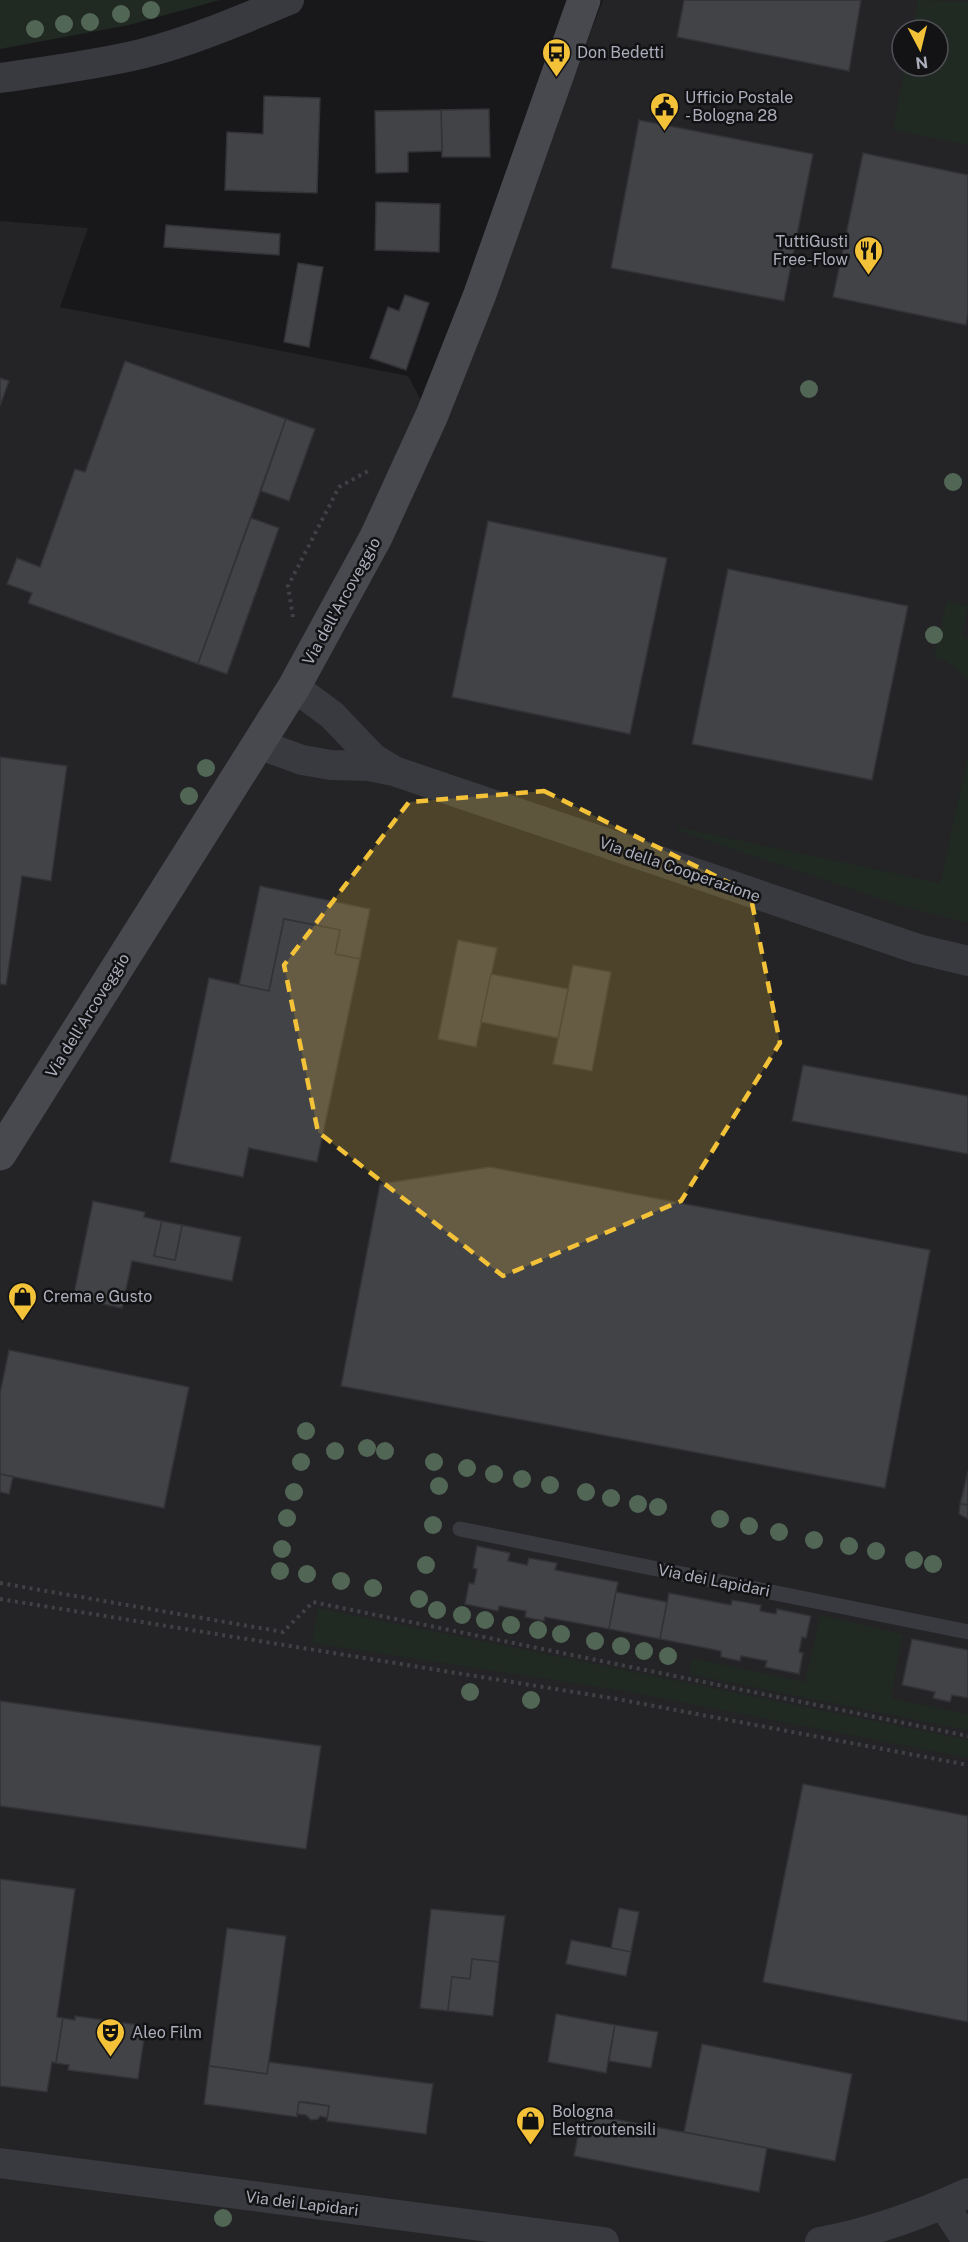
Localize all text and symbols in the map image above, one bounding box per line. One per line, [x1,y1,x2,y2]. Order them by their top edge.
north arrow [890,18,950,78]
bus stop icon: Don Bedetti [540,36,572,78]
place label: Don Bedetti [577,43,664,62]
text: N [914,52,929,73]
place label: Ufficio Postale - Bologna 28 [685,88,793,125]
public building icon: Ufficio Postale - Bologna 28 [648,90,680,132]
place label: TuttiGusti Free-Flow [773,232,849,269]
restaurant icon: TuttiGusti Free-Flow [853,234,885,276]
street label: Via dell'Arcoveggio [298,534,384,668]
street label: Via della Cooperazione [597,833,763,906]
street label: Via dell'Arcoveggio [41,950,133,1081]
shop icon: Crema e Gusto [6,1280,38,1322]
place label: Crema e Gusto [43,1287,152,1306]
street label: Via dei Lapidari [656,1560,771,1601]
theatre icon: Aleo Film [95,2016,127,2058]
place label: Aleo Film [132,2023,202,2042]
place label: Bologna Elettroutensili [552,2102,656,2139]
shop icon: Bologna Elettroutensili [515,2104,547,2146]
street label: Via dei Lapidari [244,2187,359,2220]

